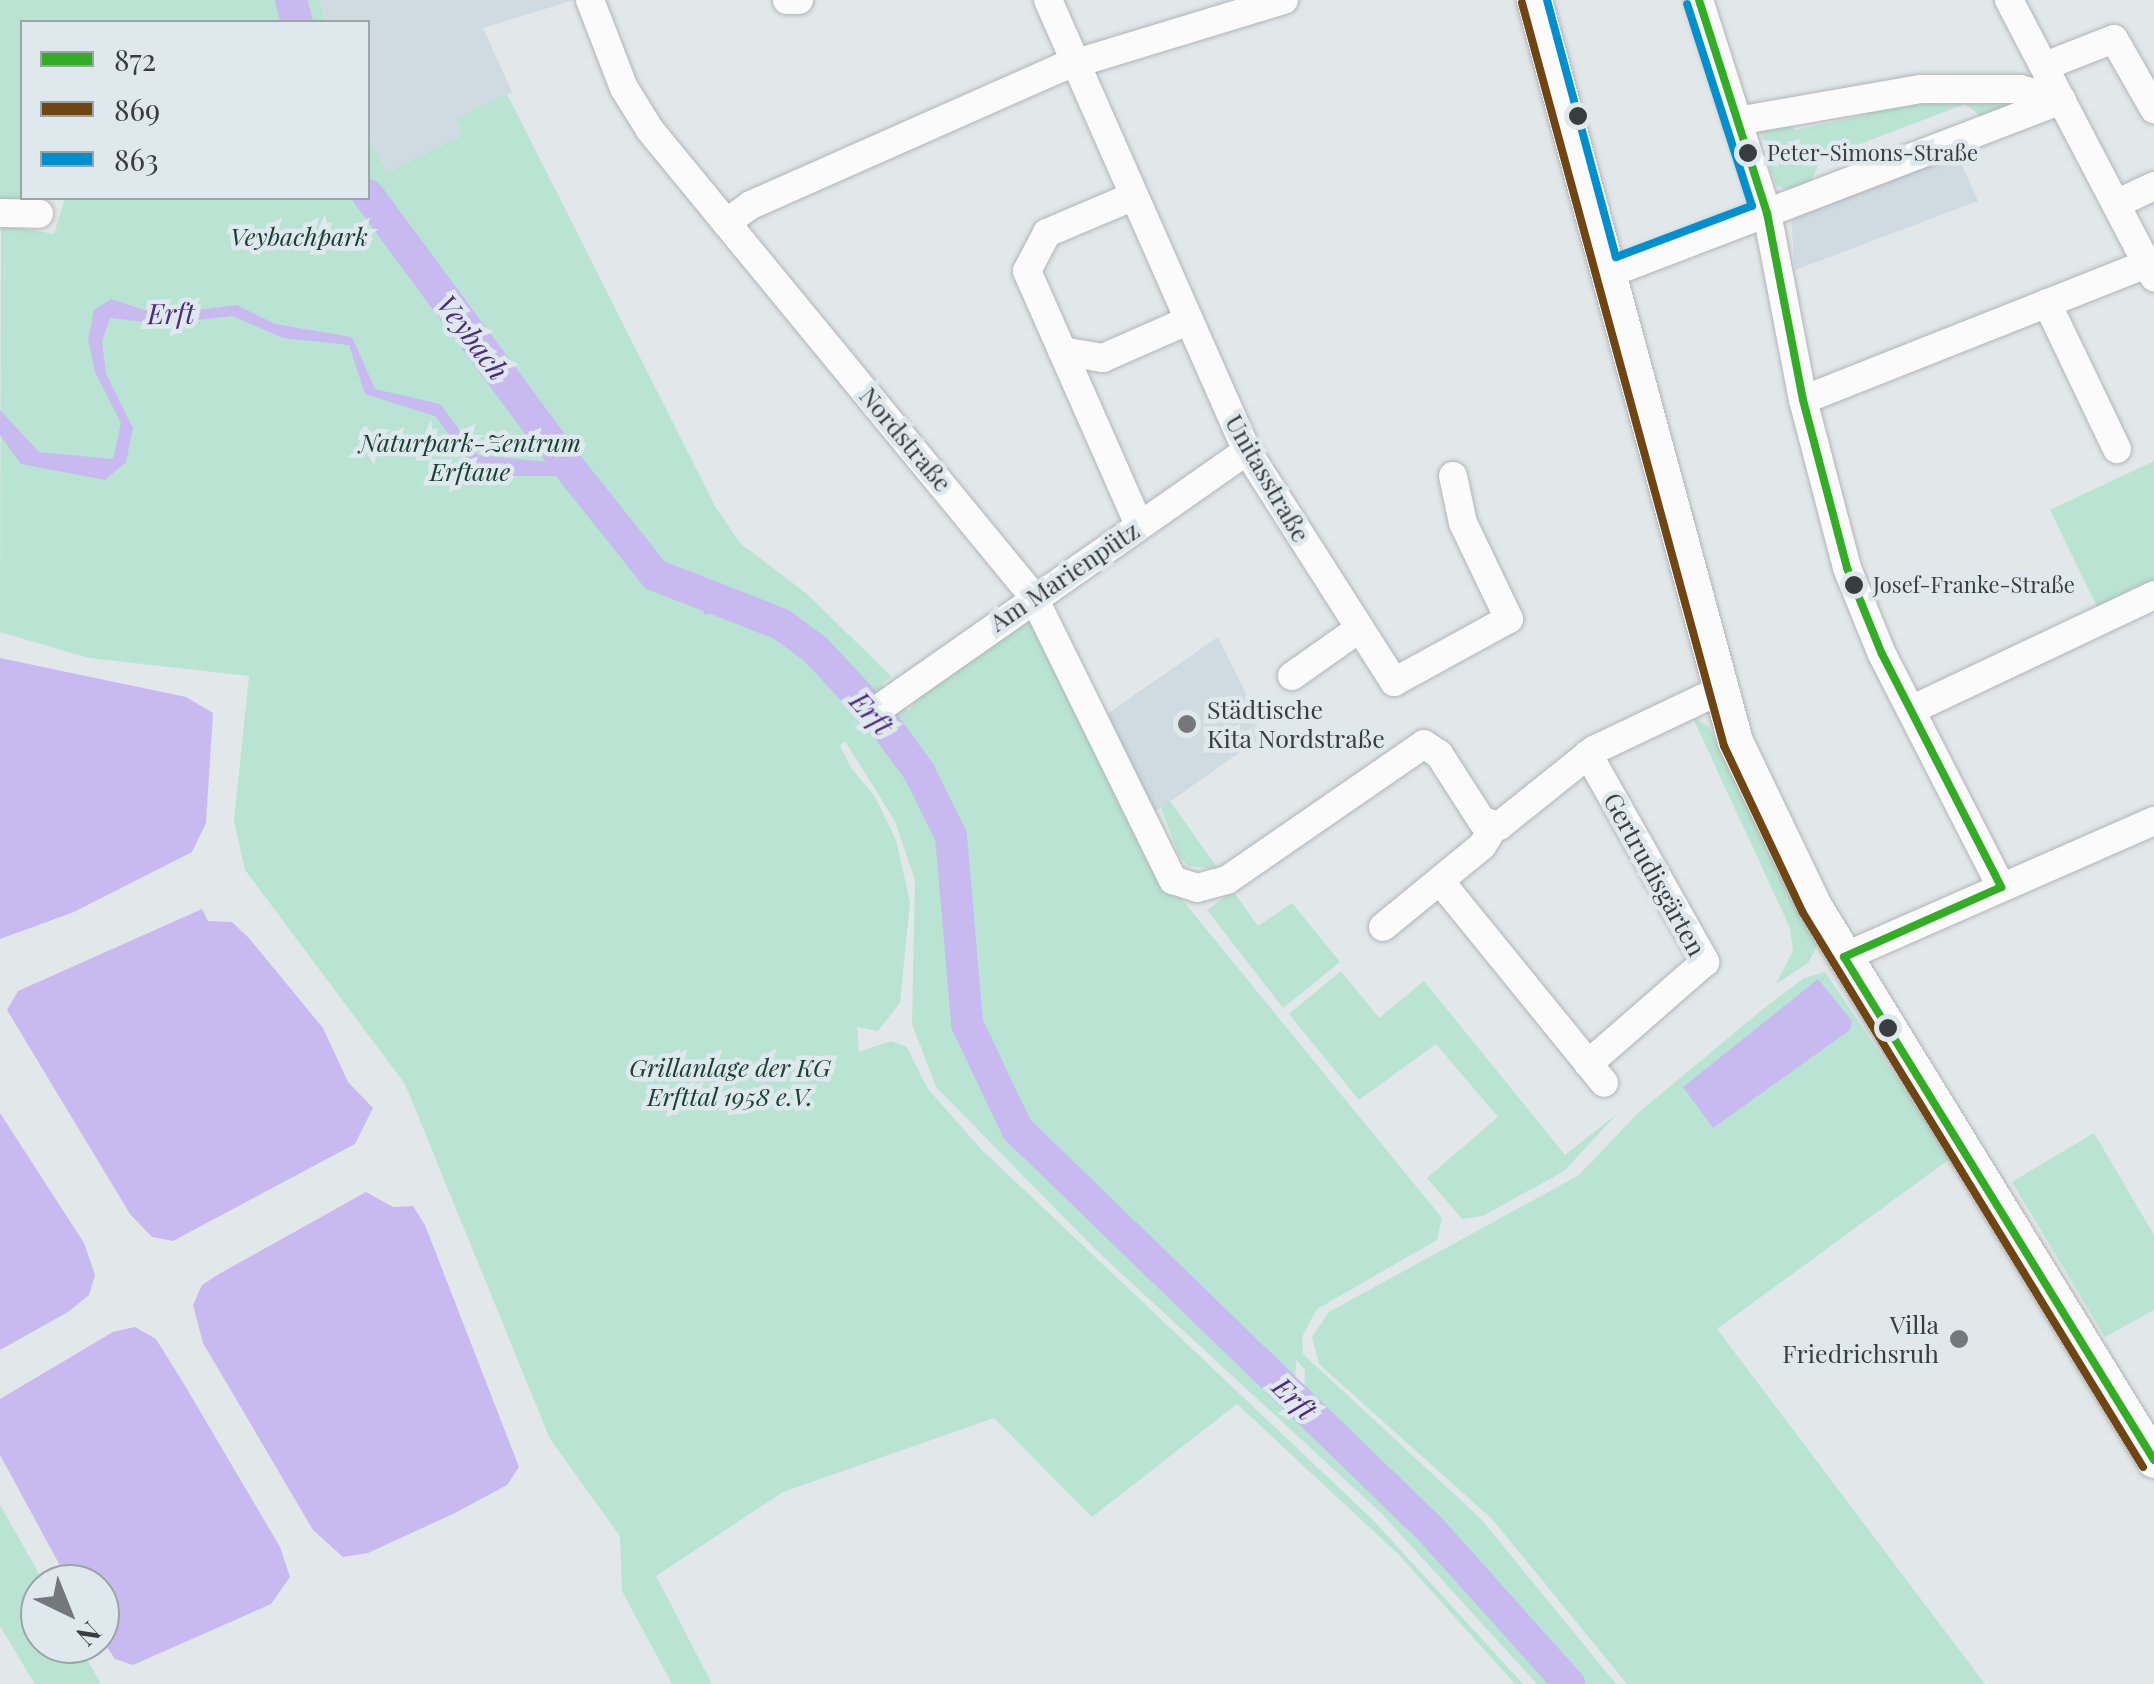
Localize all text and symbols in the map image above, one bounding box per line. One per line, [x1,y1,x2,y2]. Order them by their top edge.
legend [20,20,370,200]
text: 872 [114,39,156,79]
text: 869 [114,89,160,129]
unlabelled marker [1568,106,1588,126]
text: 863 [114,139,159,179]
place label: Peter-Simons-Straße [1767,140,1978,166]
marker: Peter-Simons-Straße [1738,143,1758,163]
park label: Veybachpark [230,221,368,251]
water label: Veybach [430,288,516,386]
water label: Erft [147,296,195,330]
street label: Nordstraße [854,381,958,497]
street label: Unitasstraße [1219,409,1317,547]
park label: Naturpark-Zentrum Erftaue [359,428,581,487]
street label: Am Marienpütz [983,515,1145,637]
place label: Josef-Franke-Straße [1873,572,2075,598]
marker: Josef-Franke-Straße [1844,575,1864,595]
water label: Erft [844,684,900,742]
place label: Städtische Kita Nordstraße [1207,695,1385,754]
marker: Städtische Kita Nordstraße [1176,713,1198,735]
street label: Gertrudisgärten [1598,787,1712,961]
unlabelled marker [1878,1018,1898,1038]
park label: Grillanlage der KG Erfttal 1958 e.V. [629,1053,831,1112]
place label: Villa Friedrichsruh [1782,1310,1939,1369]
marker: Villa Friedrichsruh [1948,1328,1970,1350]
water label: Erft [1266,1369,1324,1427]
north arrow [20,1564,120,1664]
text: N [69,1614,109,1655]

